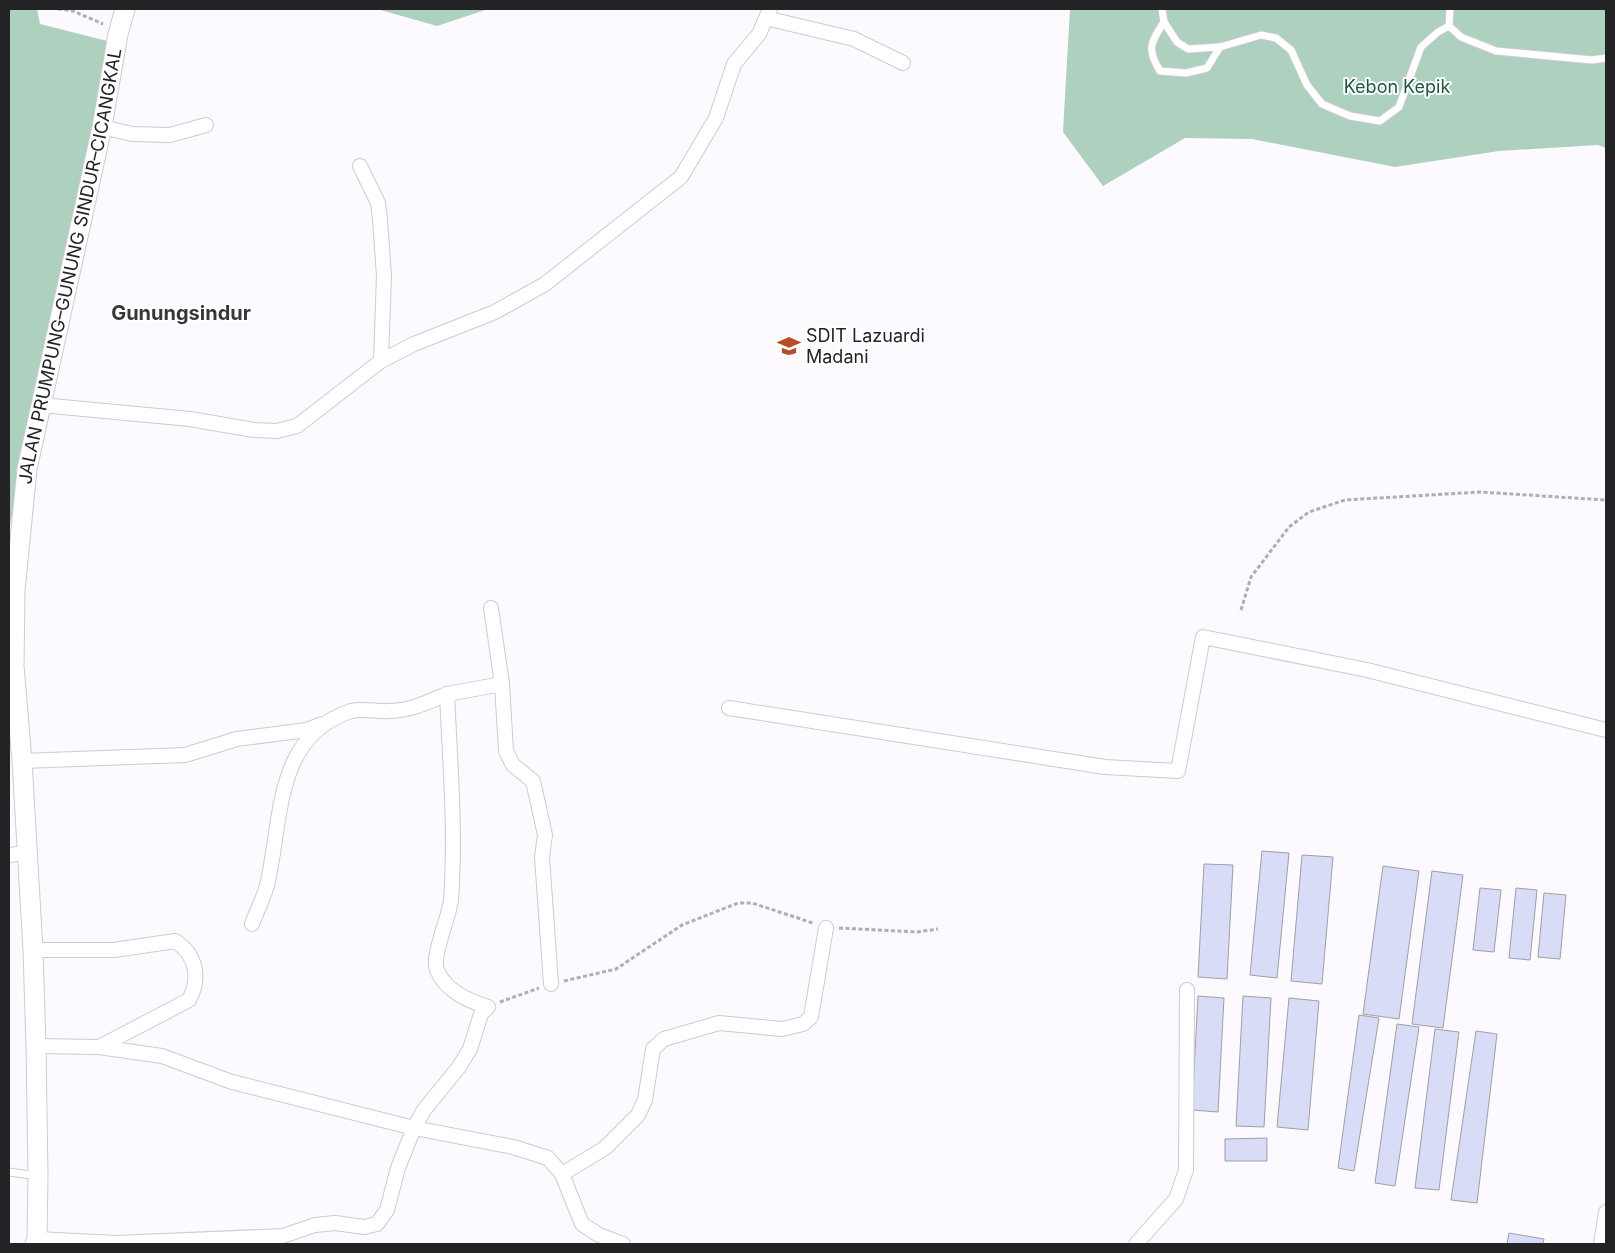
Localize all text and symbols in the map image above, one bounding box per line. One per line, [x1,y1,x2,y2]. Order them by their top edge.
street label: JALAN PRUMPUNG–GUNUNG SINDUR–CICANGKAL [15,47,125,485]
park label: Kebon Kepik [1344,76,1450,97]
district label: Gunungsindur [111,301,251,325]
place label: SDIT Lazuardi Madani [806,325,925,367]
school or university icon: SDIT Lazuardi Madani [776,333,802,359]

